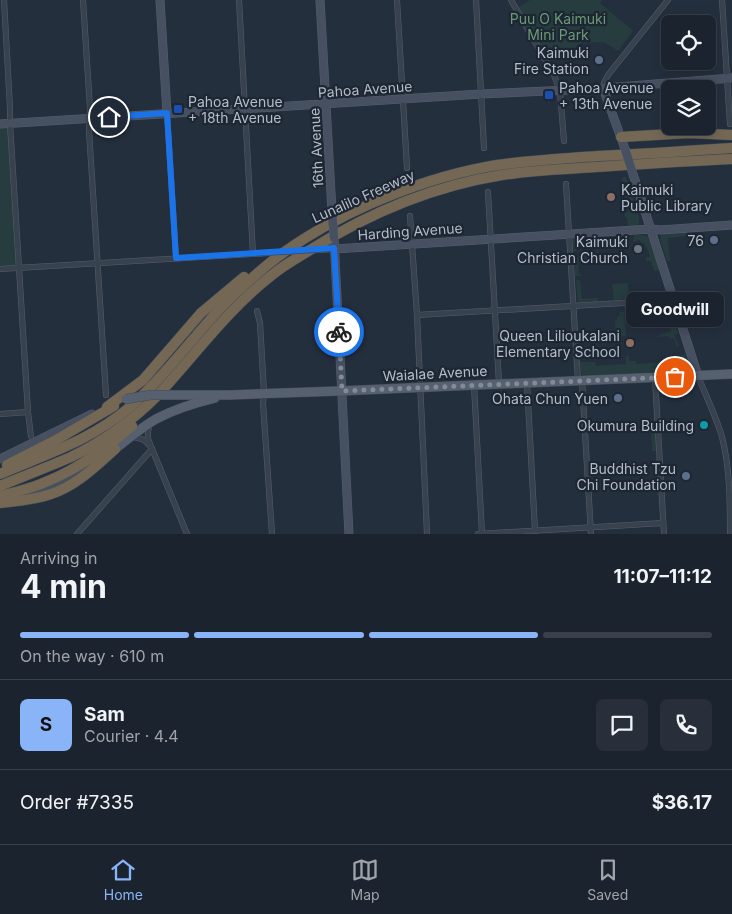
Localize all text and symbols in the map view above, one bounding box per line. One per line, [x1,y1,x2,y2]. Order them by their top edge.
park label: Puu O Kaimuki Mini Park [510,10,606,43]
map controls [661,15,716,135]
button: locate [661,15,716,70]
place label: Kaimuki Fire Station [514,44,589,77]
marker: Kaimuki Fire Station [593,54,605,66]
street label: Pahoa Avenue [317,77,413,101]
place label: Pahoa Avenue + 13th Avenue [559,79,654,112]
button: layers [661,80,716,135]
marker: Pahoa Avenue + 13th Avenue [543,89,555,101]
place label: Pahoa Avenue + 18th Avenue [188,93,283,126]
pin [88,96,130,138]
icon: home [95,103,123,131]
marker: Pahoa Avenue + 18th Avenue [172,103,184,115]
street label: 16th Avenue [305,107,327,189]
street label: Lunalilo Freeway [309,166,417,226]
place label: Kaimuki Public Library [621,181,712,214]
marker: Kaimuki Public Library [605,191,617,203]
street label: Harding Avenue [357,219,463,243]
place label: 76 [688,232,704,249]
place label: Kaimuki Christian Church [517,233,628,266]
marker: 76 [708,234,720,246]
marker: Kaimuki Christian Church [632,243,644,255]
callout: Goodwill [626,292,724,327]
text: Goodwill [641,299,709,319]
courier [314,307,364,357]
icon: bike [325,318,353,346]
place label: Queen Lilioukalani Elementary School [496,327,620,360]
marker: Queen Lilioukalani Elementary School [624,337,636,349]
pin [654,356,696,398]
street label: Waialae Avenue [382,362,488,384]
icon: bag [661,363,689,391]
place label: Ohata Chun Yuen [492,390,608,407]
marker: Ohata Chun Yuen [612,392,624,404]
place label: Okumura Building [577,417,694,434]
marker: Okumura Building [698,419,710,431]
place label: Buddhist Tzu Chi Foundation [576,460,676,493]
marker: Buddhist Tzu Chi Foundation [680,470,692,482]
text: Arriving in [20,548,97,568]
text: 11:07–11:12 [613,565,712,588]
text: 4 min [20,567,107,606]
text: On the way · 610 m [20,646,164,666]
button: chat [596,699,648,751]
button: phone [660,699,712,751]
text: Sam [84,703,125,726]
text: S [40,713,52,736]
text: Courier · 4.4 [84,726,179,746]
text: Order #7335 [20,791,134,814]
text: $36.17 [652,791,712,814]
tab: Home [104,856,143,903]
tab: Map [351,856,380,903]
tab: Saved [587,856,628,903]

